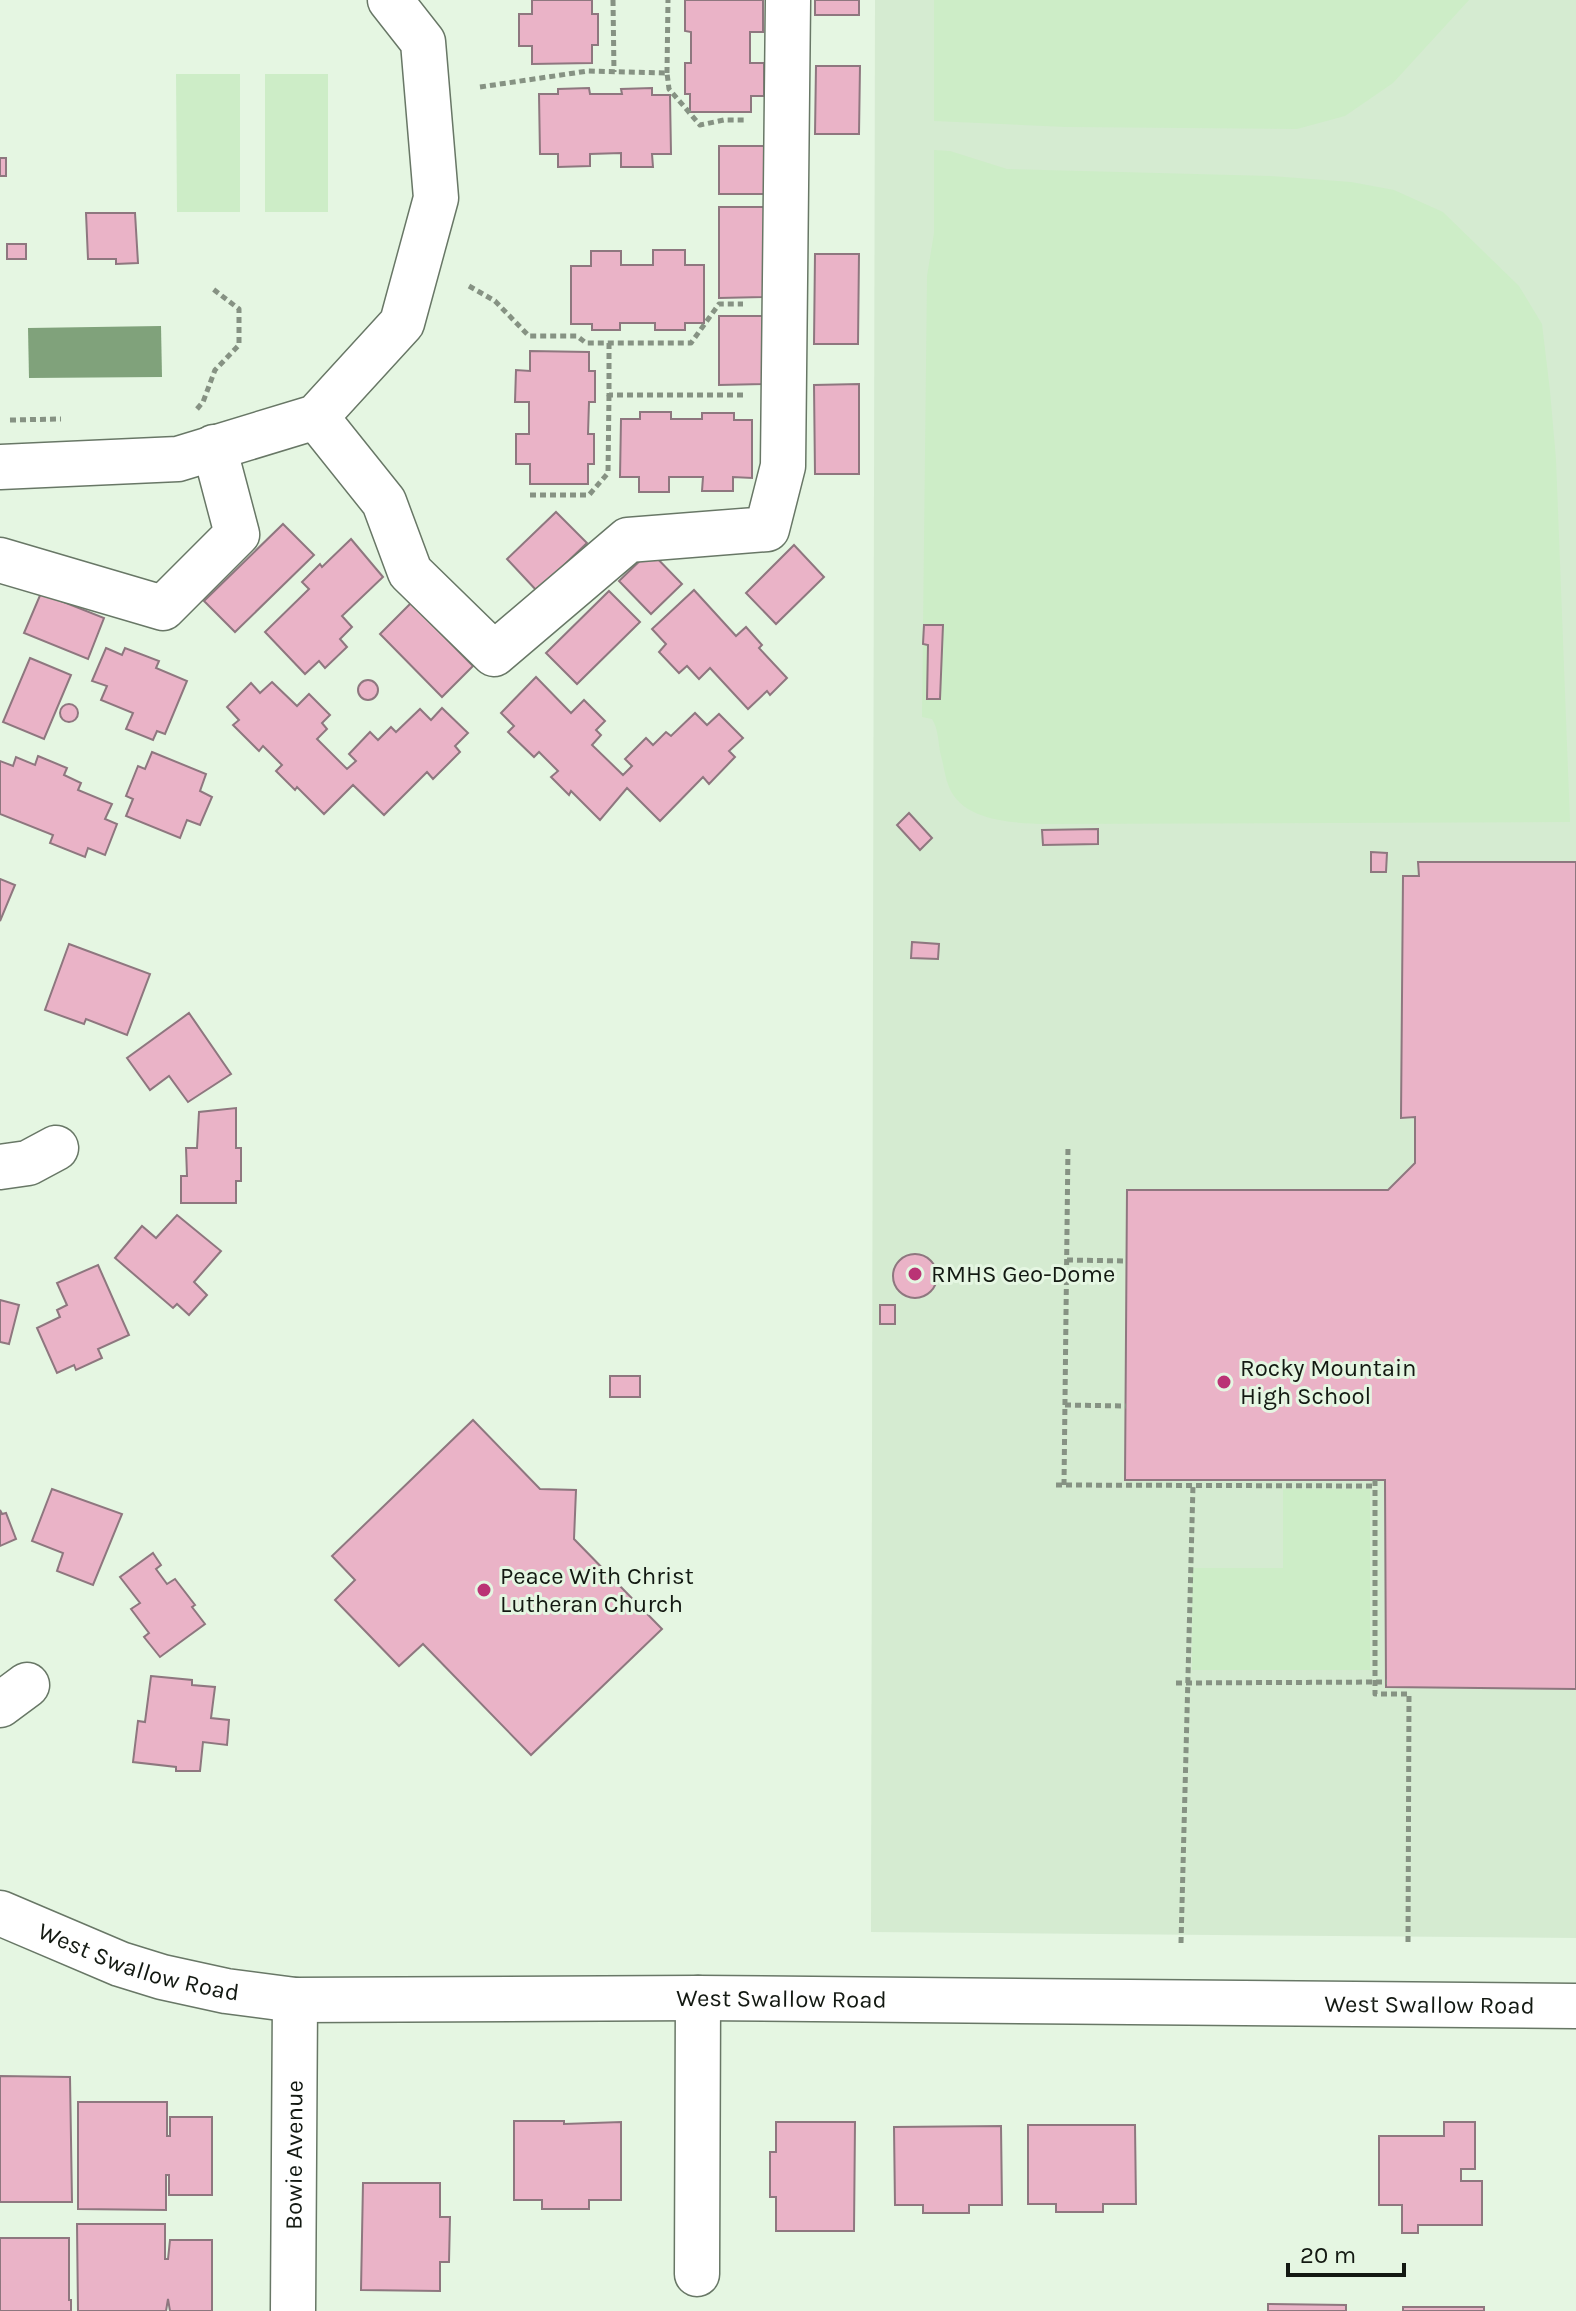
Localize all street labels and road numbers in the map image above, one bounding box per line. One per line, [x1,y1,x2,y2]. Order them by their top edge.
street label: West Swallow Road [34,1917,241,2007]
street label: West Swallow Road [676,1984,887,2014]
street label: West Swallow Road [1324,1990,1535,2020]
street label: Bowie Avenue [280,2080,308,2230]

